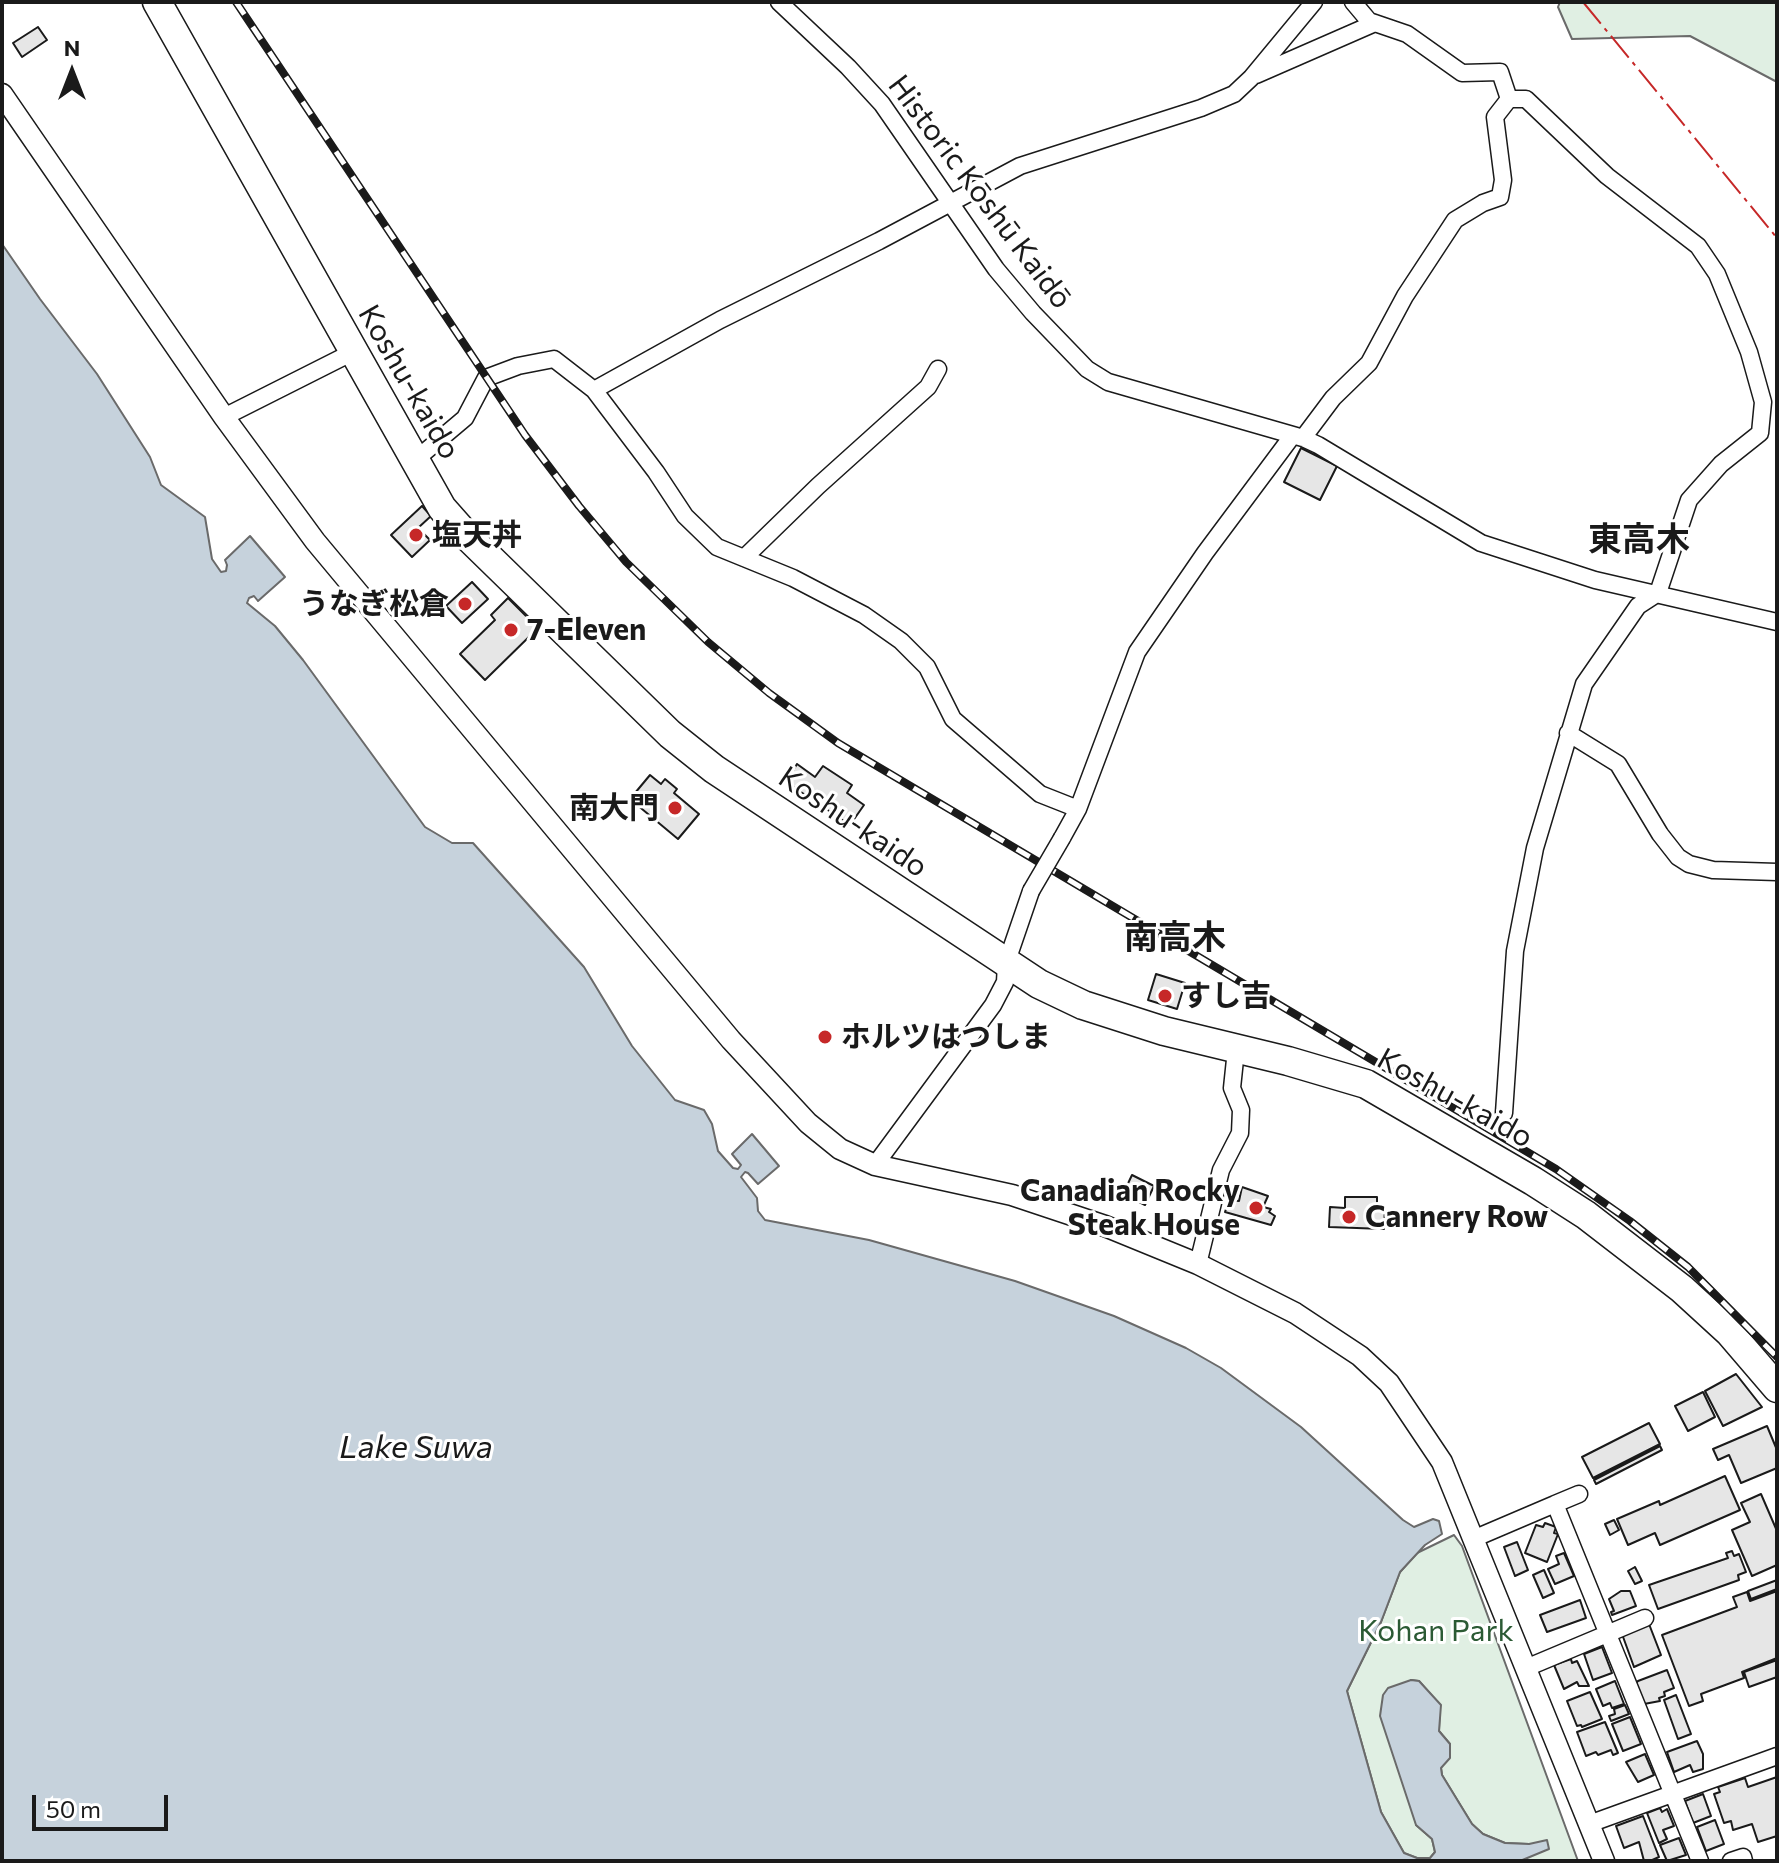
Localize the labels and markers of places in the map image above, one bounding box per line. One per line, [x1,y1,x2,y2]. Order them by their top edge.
place label: 塩天丼 [432,517,522,553]
marker: 塩天丼 [407,526,425,544]
place label: うなぎ松倉 [299,586,449,622]
marker: うなぎ松倉 [456,595,474,613]
place label: 7-Eleven [527,612,646,648]
marker: 7-Eleven [502,621,520,639]
place label: 南大門 [569,790,659,826]
marker: 南大門 [666,799,684,817]
place label: すし吉 [1181,978,1271,1014]
marker: すし吉 [1156,987,1174,1005]
place label: ホルツはつしま [841,1019,1051,1055]
marker: ホルツはつしま [816,1028,834,1046]
place label: Canadian Rocky Steak House [1020,1173,1240,1244]
marker: Canadian Rocky Steak House [1247,1199,1265,1217]
place label: Cannery Row [1365,1199,1548,1235]
marker: Cannery Row [1340,1208,1358,1226]

